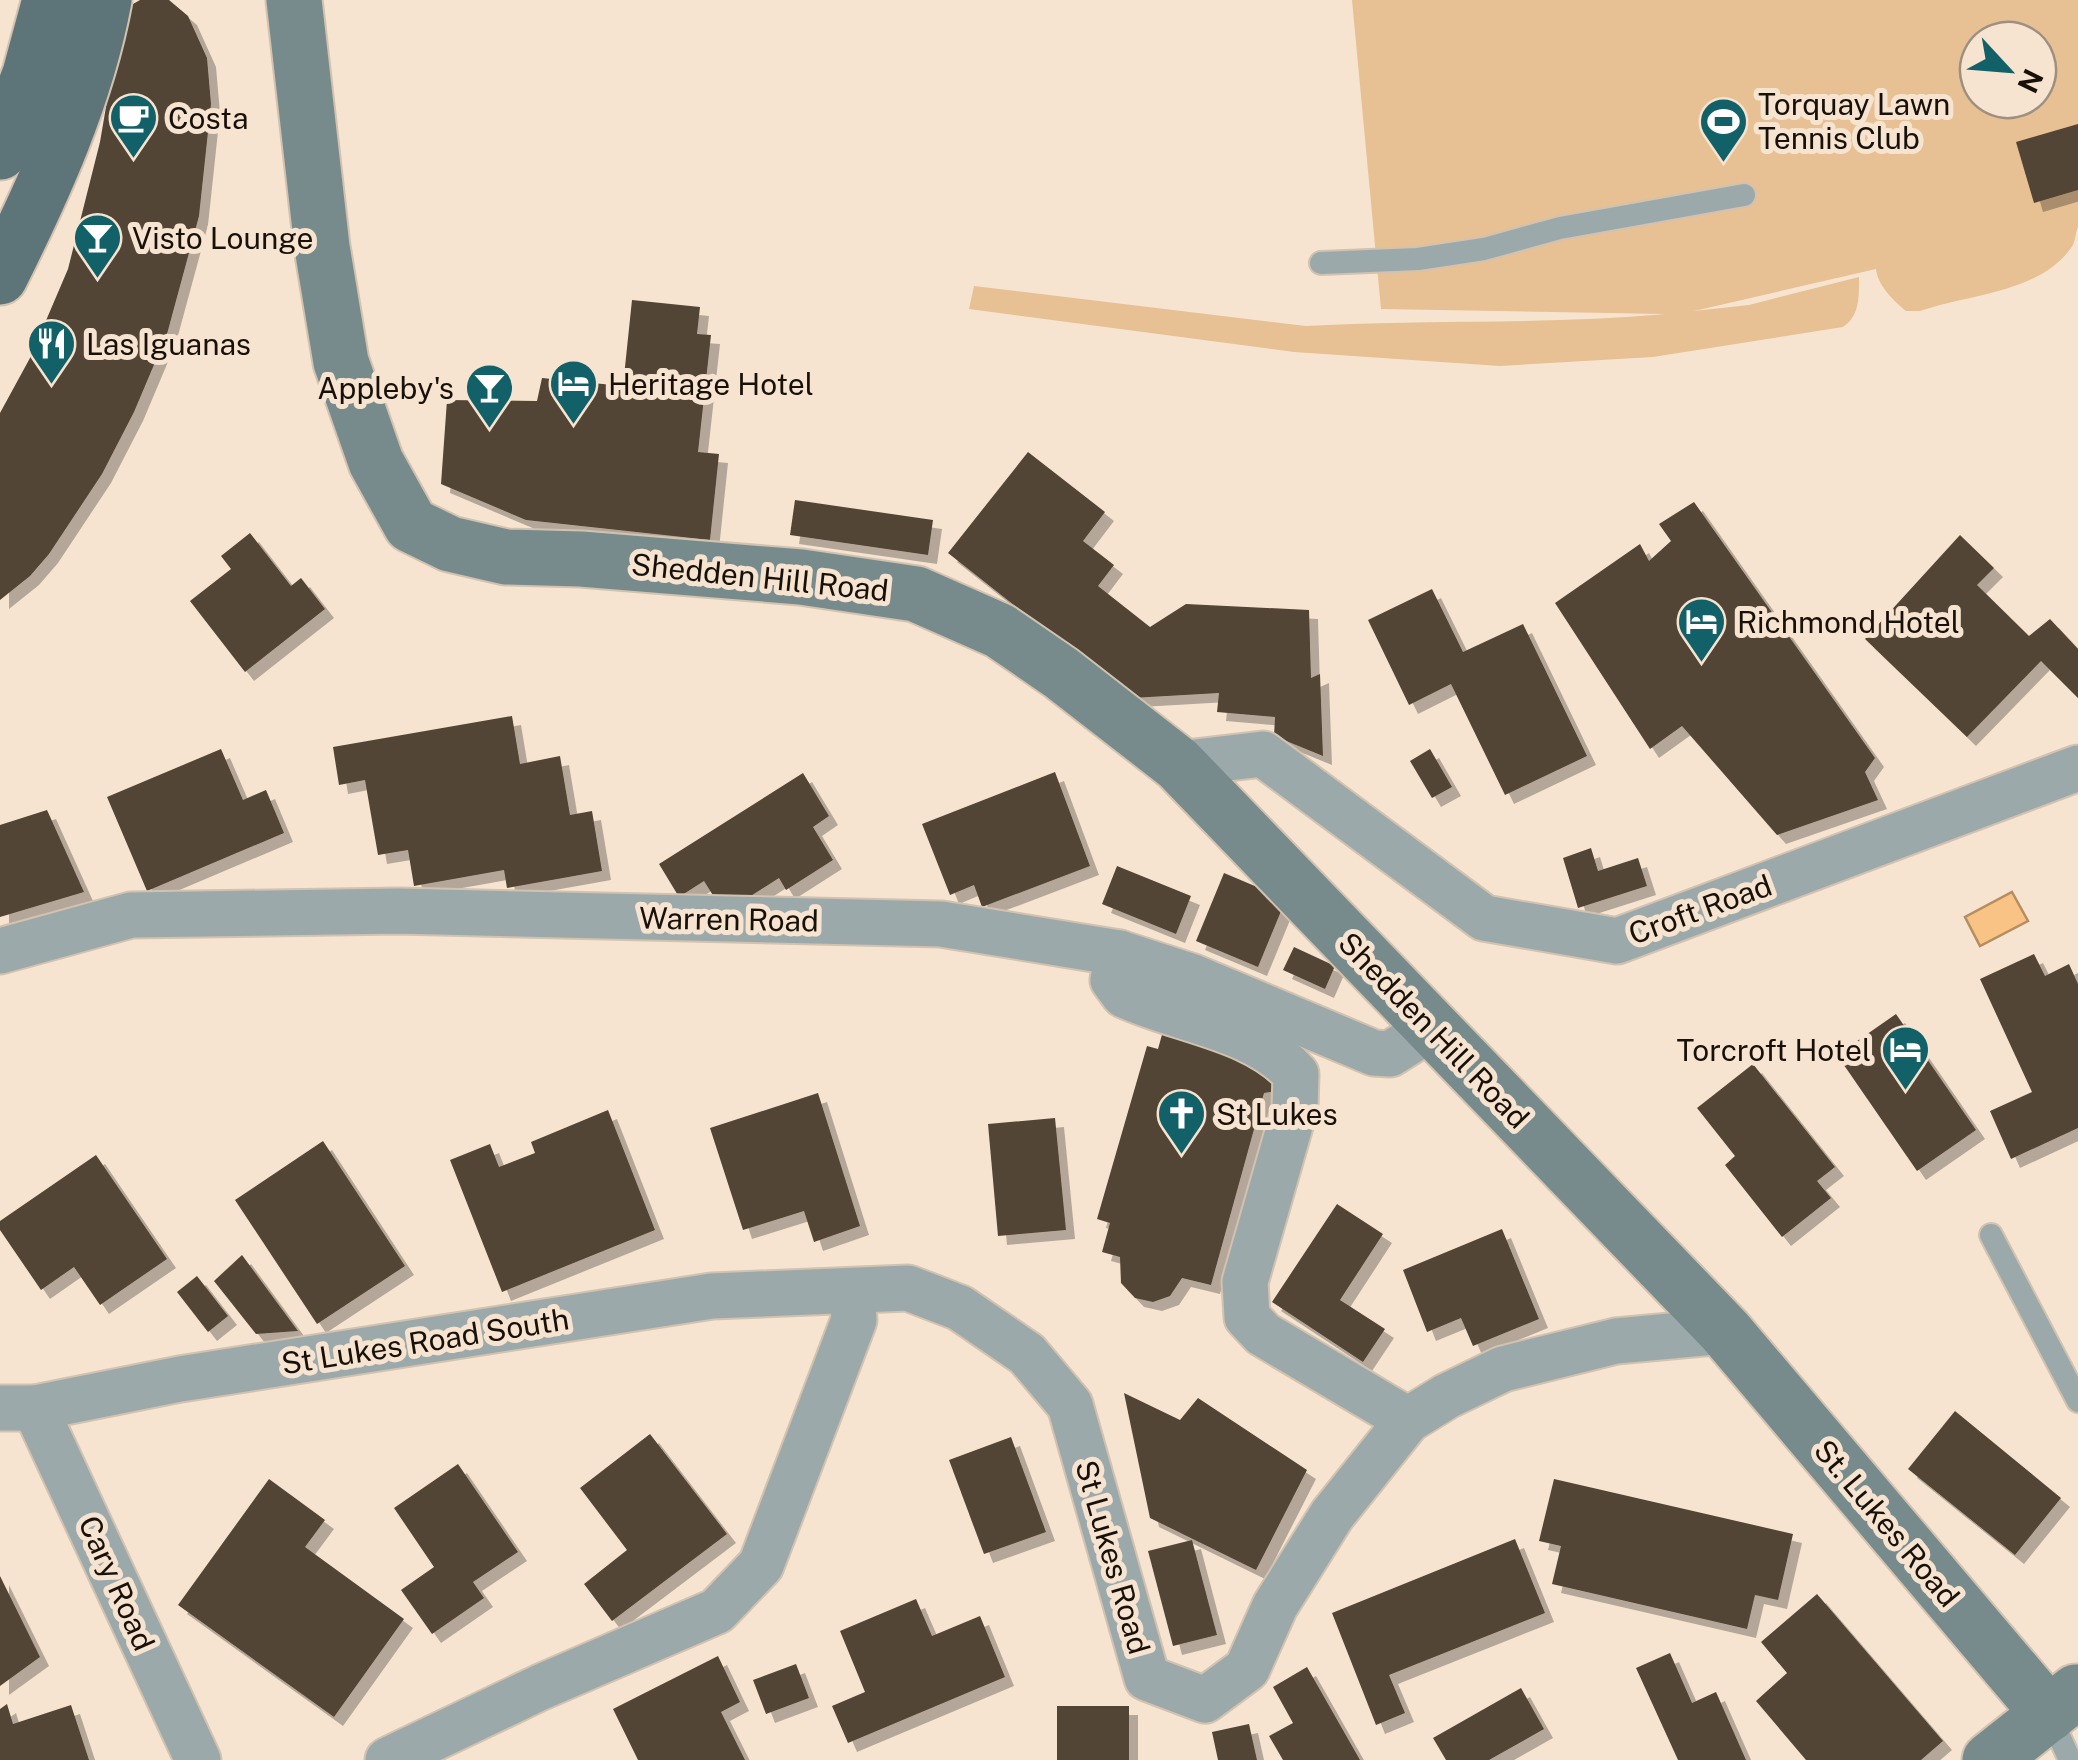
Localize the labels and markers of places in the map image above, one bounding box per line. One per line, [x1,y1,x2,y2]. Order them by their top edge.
place label: Torquay Lawn Tennis Club [1758,86,1950,156]
cafe icon: Costa [107,92,159,160]
sports icon: Torquay Lawn Tennis Club [1697,95,1749,163]
place label: Costa [168,100,248,136]
bar icon: Visto Lounge [71,212,123,280]
place label: Visto Lounge [132,220,314,256]
restaurant icon: Las Iguanas [25,318,77,386]
place label: Las Iguanas [86,326,251,362]
hotel icon: Heritage Hotel [547,358,599,426]
bar icon: Appleby's [463,362,515,430]
place label: Heritage Hotel [608,366,814,402]
place label: Appleby's [317,370,454,406]
hotel icon: Richmond Hotel [1676,596,1728,664]
place label: Richmond Hotel [1737,604,1960,640]
hotel icon: Torcroft Hotel [1880,1024,1932,1092]
place label: Torcroft Hotel [1677,1032,1871,1068]
church icon: St Lukes [1155,1088,1207,1156]
place label: St Lukes [1216,1096,1338,1132]

